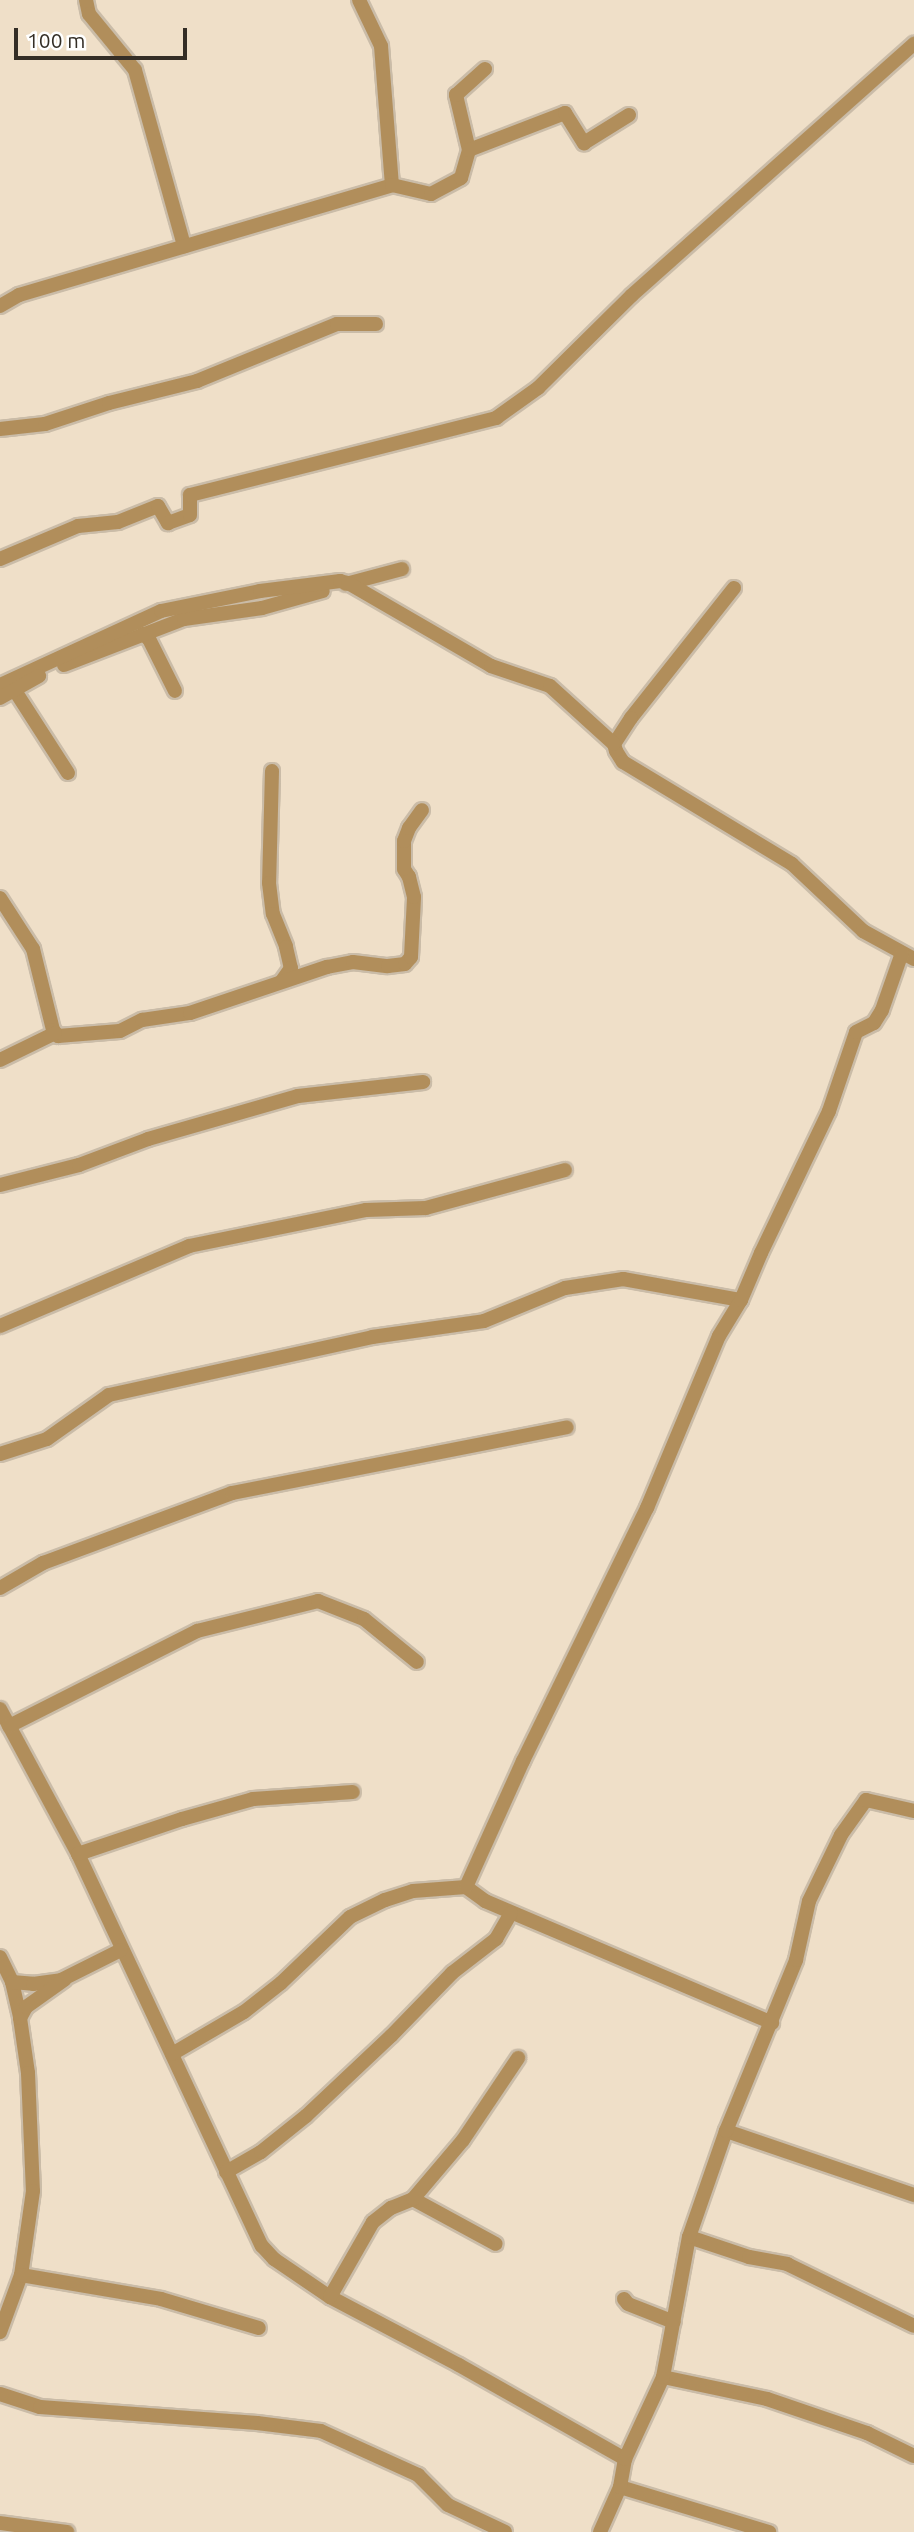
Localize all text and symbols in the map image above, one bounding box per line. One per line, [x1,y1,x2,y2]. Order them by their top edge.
scale bar [18,14,191,58]
text: 100 m [27,28,85,52]

